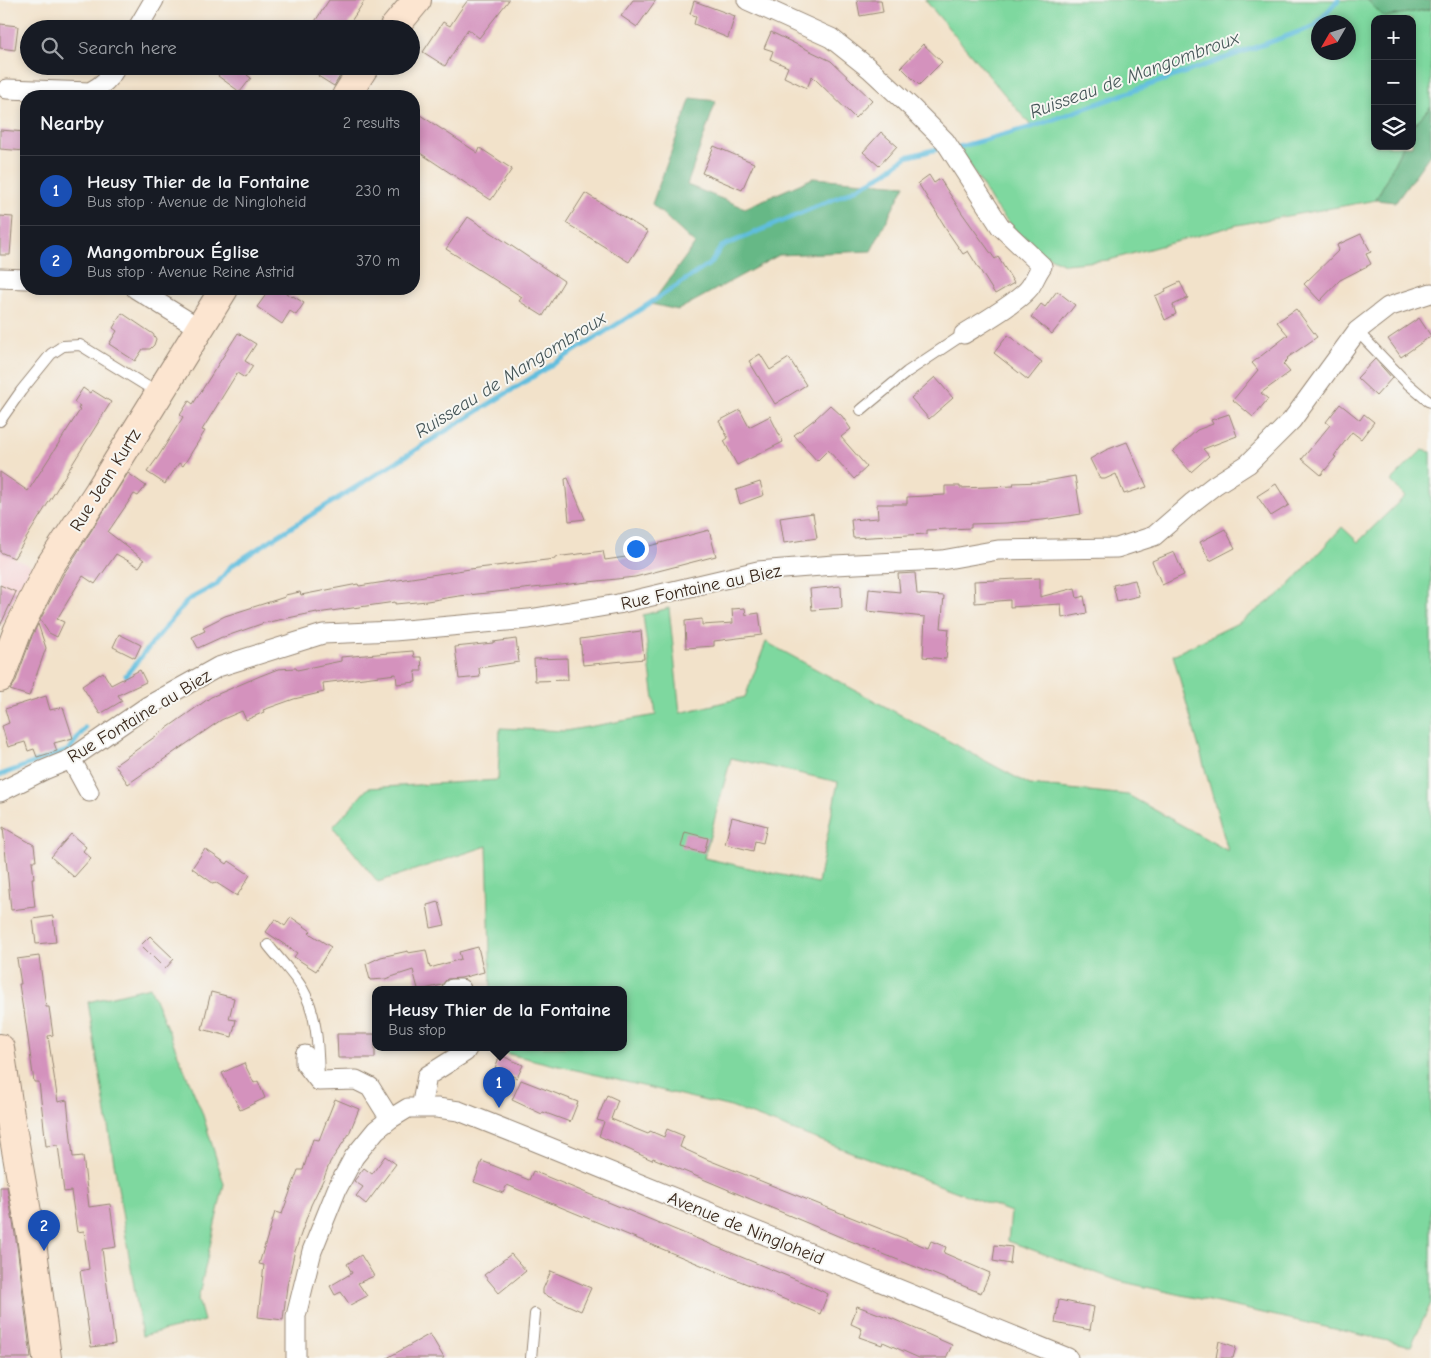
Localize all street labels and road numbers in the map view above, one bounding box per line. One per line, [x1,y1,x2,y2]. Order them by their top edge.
street label: Rue Jean Kurtz [66,425,145,535]
street label: Rue Fontaine au Biez [619,560,783,615]
street label: Rue Fontaine au Biez [64,665,215,767]
street label: Avenue de Ningloheid [665,1188,827,1269]

